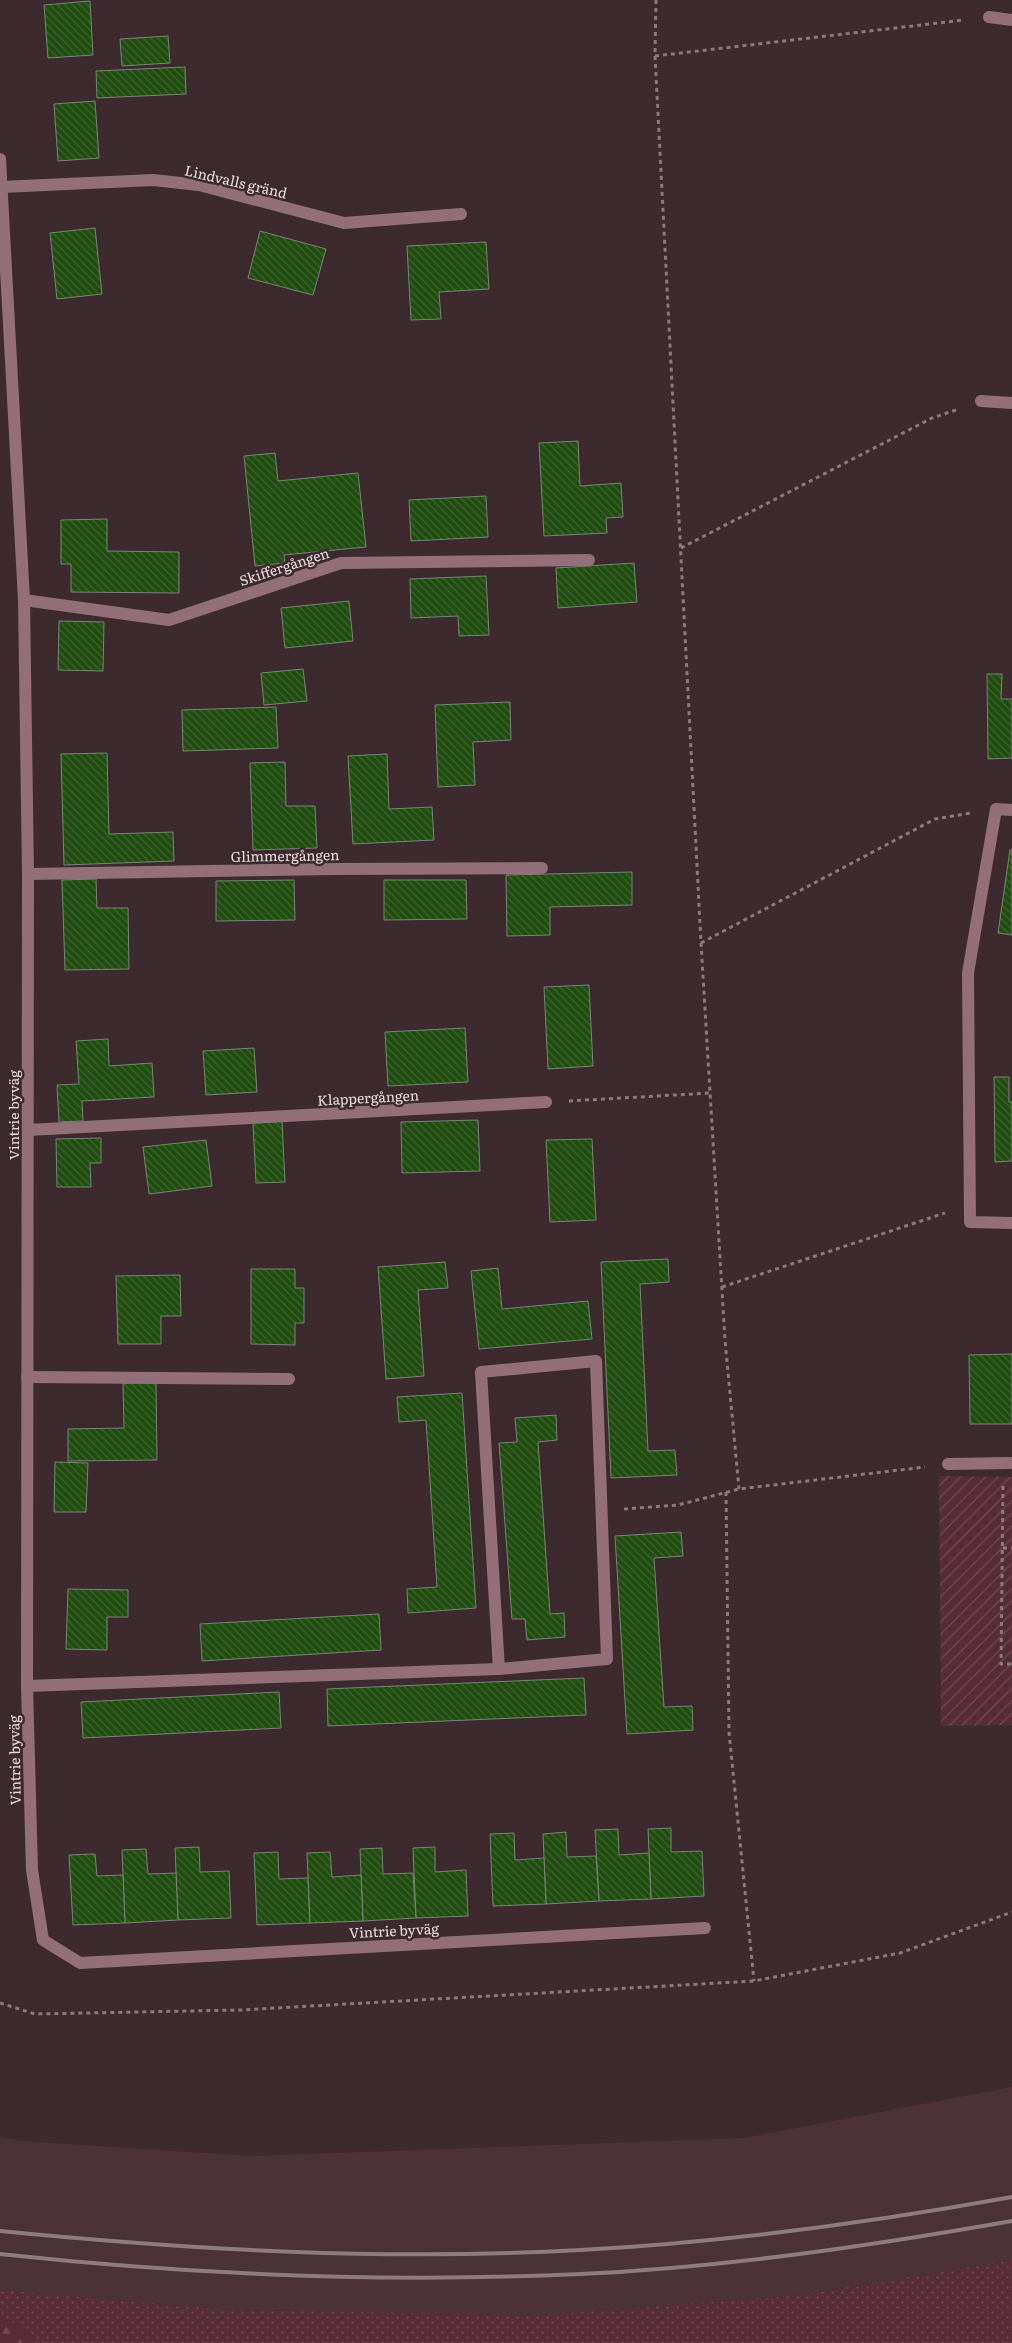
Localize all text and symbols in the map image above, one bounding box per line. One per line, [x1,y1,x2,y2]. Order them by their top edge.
street label: Lindvalls gränd [183,159,290,203]
street label: Skiffergången [236,542,332,590]
street label: Glimmergången [230,844,340,866]
street label: Vintrie byväg [3,1070,23,1160]
street label: Klappergången [317,1084,419,1110]
street label: Vintrie byväg [3,1715,25,1805]
street label: Vintrie byväg [348,1918,440,1942]

